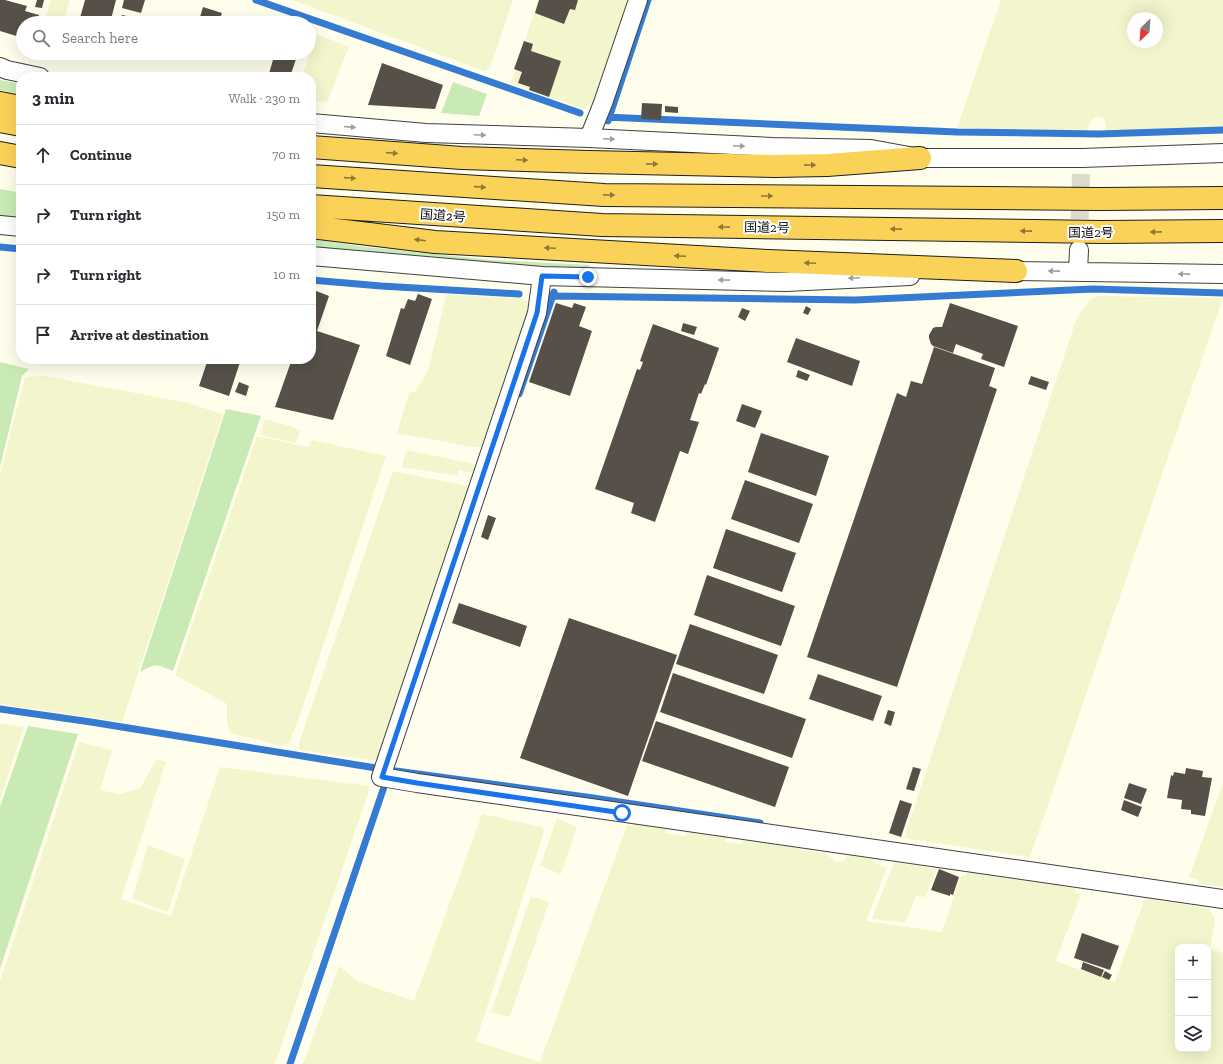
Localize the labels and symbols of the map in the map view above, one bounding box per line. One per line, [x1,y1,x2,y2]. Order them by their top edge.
north arrow [1127,12,1163,48]
one-way arrow [344,123,356,130]
one-way arrow [474,131,486,138]
one-way arrow [603,136,615,143]
one-way arrow [733,143,746,149]
one-way arrow [386,150,398,157]
one-way arrow [516,157,529,163]
one-way arrow [646,160,658,167]
one-way arrow [804,162,817,168]
one-way arrow [344,175,356,182]
one-way arrow [474,183,486,190]
one-way arrow [603,192,616,198]
one-way arrow [761,193,774,199]
street label: 国道2号 [420,206,466,225]
street label: 国道2号 [744,220,790,235]
one-way arrow [717,224,730,230]
street label: 国道2号 [1068,225,1114,240]
one-way arrow [889,226,902,232]
one-way arrow [1019,228,1032,234]
one-way arrow [1149,229,1162,235]
one-way arrow [414,237,426,243]
one-way arrow [544,245,556,252]
one-way arrow [674,253,686,260]
one-way arrow [803,260,816,266]
route end [579,268,597,286]
one-way arrow [1047,268,1060,274]
one-way arrow [1178,270,1190,277]
one-way arrow [848,275,860,282]
one-way arrow [717,277,730,283]
route start [613,804,631,822]

